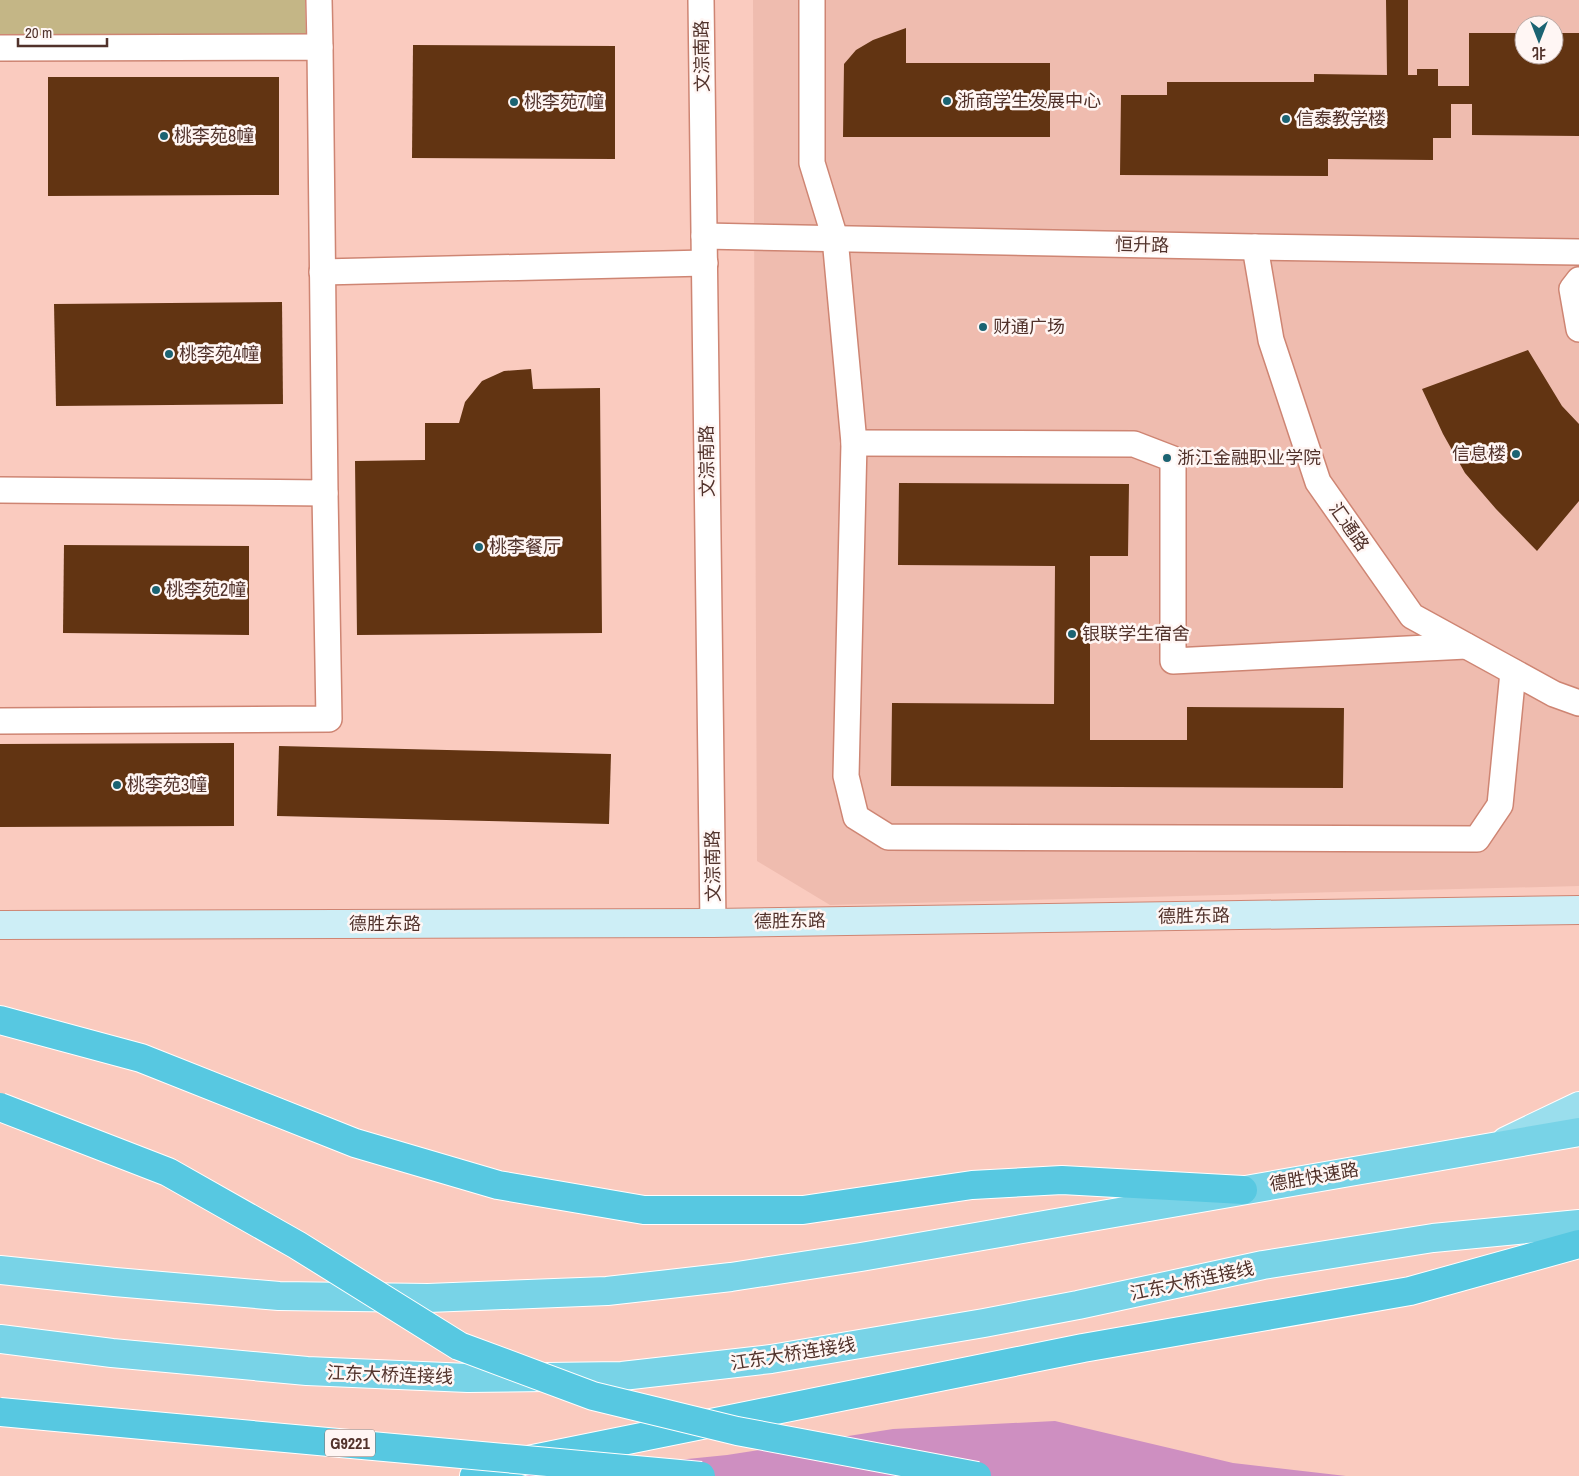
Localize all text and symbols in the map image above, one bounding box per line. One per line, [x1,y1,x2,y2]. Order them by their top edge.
scale bar [18,15,106,47]
north arrow [1514,15,1564,65]
street label: 文淙南路 [688,20,715,92]
text: 20 m [25,22,52,43]
text: 北 [1532,44,1546,62]
place label: 浙商学生发展中心 [957,88,1101,113]
place label: 桃李苑7幢 [524,89,604,114]
marker: 浙商学生发展中心 [941,95,953,107]
marker: 桃李苑7幢 [508,96,520,108]
place label: 信泰教学楼 [1296,106,1386,131]
marker: 信泰教学楼 [1280,113,1292,125]
place label: 桃李苑8幢 [174,123,254,148]
marker: 桃李苑8幢 [158,130,170,142]
street label: 恒升路 [1115,232,1169,257]
place label: 财通广场 [993,314,1065,339]
marker: 财通广场 [977,321,989,333]
place label: 桃李苑4幢 [179,341,259,366]
marker: 桃李苑4幢 [163,348,175,360]
street label: 文淙南路 [693,425,720,497]
place label: 信息楼 [1452,441,1506,466]
place label: 浙江金融职业学院 [1177,445,1321,470]
marker: 信息楼 [1510,448,1522,460]
marker: 浙江金融职业学院 [1161,452,1173,464]
street label: 汇通路 [1324,497,1375,556]
place label: 桃李餐厅 [489,534,561,559]
marker: 桃李餐厅 [473,541,485,553]
place label: 桃李苑2幢 [166,577,246,602]
marker: 桃李苑2幢 [150,584,162,596]
place label: 银联学生宿舍 [1082,621,1190,646]
marker: 银联学生宿舍 [1066,628,1078,640]
place label: 桃李苑3幢 [127,772,207,797]
marker: 桃李苑3幢 [111,779,123,791]
street label: 文淙南路 [699,830,726,902]
street label: 德胜东路 [1158,902,1230,929]
street label: 德胜东路 [754,907,826,934]
street label: 德胜东路 [349,911,421,936]
street label: 德胜快速路 [1267,1156,1360,1197]
street label: 江东大桥连接线 [1128,1255,1256,1306]
street label: 江东大桥连接线 [729,1331,857,1376]
street label: 江东大桥连接线 [327,1360,453,1389]
road number: G9221 [325,1430,375,1456]

